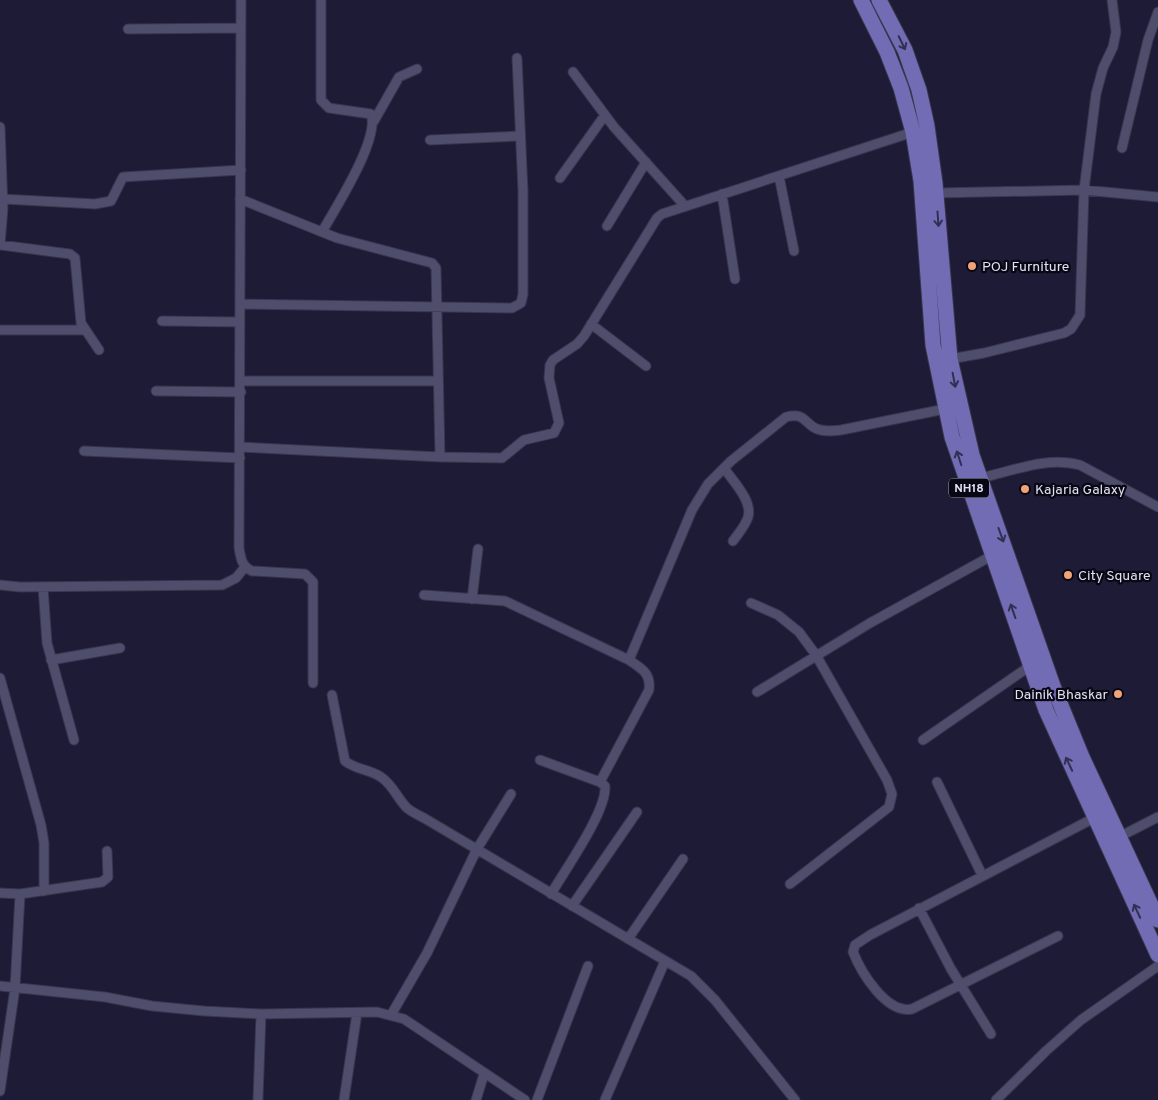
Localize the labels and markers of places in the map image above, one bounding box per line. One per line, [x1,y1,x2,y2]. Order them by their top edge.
place label: POJ Furniture [982,259,1069,276]
marker: POJ Furniture [966,260,978,272]
place label: Kajaria Galaxy [1035,482,1125,499]
marker: Kajaria Galaxy [1019,483,1031,495]
place label: City Square [1078,568,1151,585]
marker: City Square [1062,569,1074,581]
place label: Dainik Bhaskar [1014,687,1109,704]
marker: Dainik Bhaskar [1112,688,1124,700]

